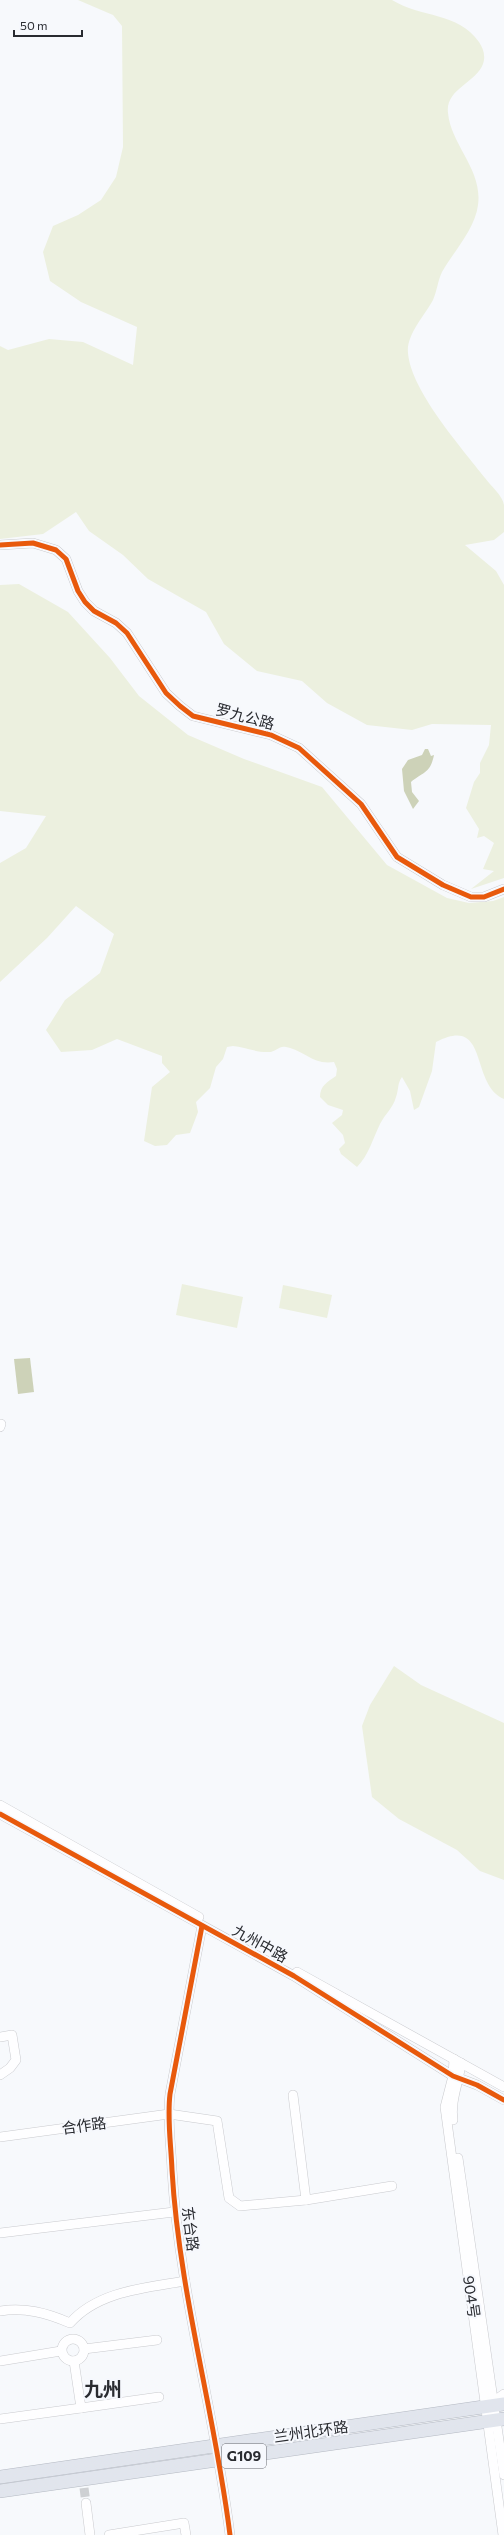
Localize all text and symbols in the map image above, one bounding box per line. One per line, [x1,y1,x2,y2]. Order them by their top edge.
scale bar [14,12,82,38]
text: 50 m [20,18,48,32]
street label: 罗九公路 [214,700,277,732]
street label: 九州中路 [230,1921,291,1966]
street label: 合作路 [60,2113,107,2137]
street label: 东台路 [179,2205,203,2252]
street label: 904号 [460,2274,484,2319]
district label: 九州 [84,2377,122,2400]
street label: 兰州北环路 [272,2417,349,2445]
road number: G109 [222,2444,266,2468]

